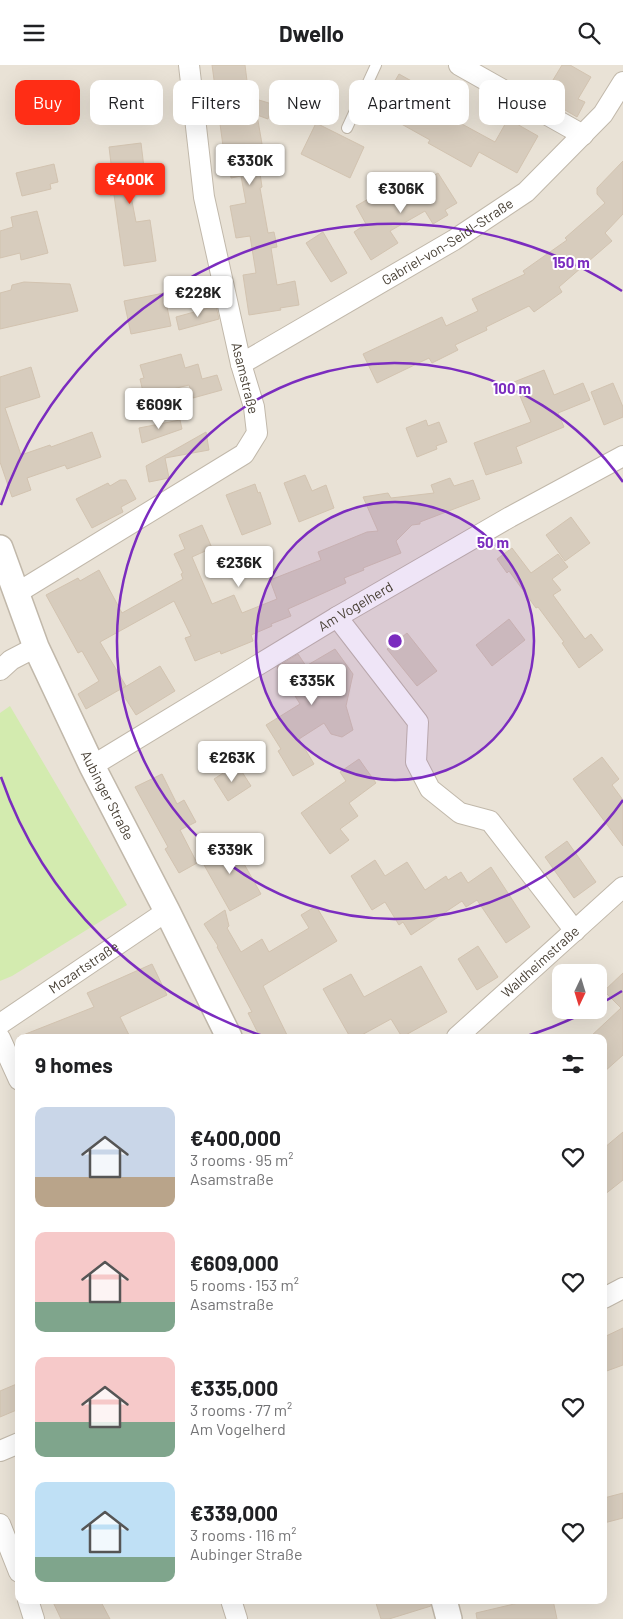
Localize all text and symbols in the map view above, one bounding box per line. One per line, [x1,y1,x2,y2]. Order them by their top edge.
icon: menu [20,19,48,47]
icon: search [575,19,603,47]
text: Dwello [279,20,344,46]
chip: Buy [15,80,80,125]
chip: Rent [90,80,163,125]
chip: Filters [173,80,259,125]
chip: New [269,80,339,125]
chip: Apartment [349,80,469,125]
chip: House [479,80,565,125]
pin: €330K [215,143,285,186]
text: €330K [227,150,273,169]
pin: €400K [95,163,165,205]
text: €400K [106,169,154,188]
pin: €306K [366,171,436,214]
text: €306K [378,178,424,197]
street label: Gabriel-von-Seidl-Straße [378,194,516,288]
text: 150 m [552,253,590,271]
pin: €228K [163,275,233,318]
text: €228K [175,282,221,301]
street label: Asamstraße [228,340,263,415]
text: 100 m [493,379,531,397]
pin: €609K [124,387,194,430]
text: €609K [136,394,182,413]
text: 50 m [477,533,509,551]
pin: €236K [204,545,274,588]
text: €236K [216,552,262,571]
street label: Am Vogelherd [315,578,396,635]
centre of rings [386,632,404,650]
pin: €335K [277,663,347,706]
text: €335K [289,670,335,689]
pin: €263K [197,741,267,783]
text: €263K [209,747,255,766]
street label: Aubinger Straße [78,748,138,843]
pin: €339K [195,833,265,875]
text: €339K [207,839,253,858]
street label: Waldheimstraße [497,922,582,1001]
street label: Mozartstraße [45,937,122,997]
north arrow [552,964,608,1019]
map controls [552,964,607,1019]
icon: filters [559,1050,587,1078]
text: 9 homes [35,1052,113,1077]
text: €400,000 [190,1125,281,1150]
icon: home [75,1127,135,1187]
icon: heart [559,1143,587,1171]
text: 3 rooms · 95 m² [190,1150,294,1169]
text: Asamstraße [190,1169,274,1188]
text: €609,000 [190,1250,279,1275]
icon: home [75,1252,135,1312]
icon: heart [559,1268,587,1296]
text: 5 rooms · 153 m² [190,1275,299,1294]
text: Asamstraße [190,1294,274,1313]
text: €335,000 [190,1375,278,1400]
icon: home [75,1377,135,1437]
icon: heart [559,1393,587,1421]
text: 3 rooms · 77 m² [190,1400,292,1419]
text: Am Vogelherd [190,1419,286,1438]
text: €339,000 [190,1500,278,1525]
icon: home [75,1502,135,1562]
icon: heart [559,1518,587,1546]
text: 3 rooms · 116 m² [190,1525,296,1544]
text: Aubinger Straße [190,1544,302,1563]

